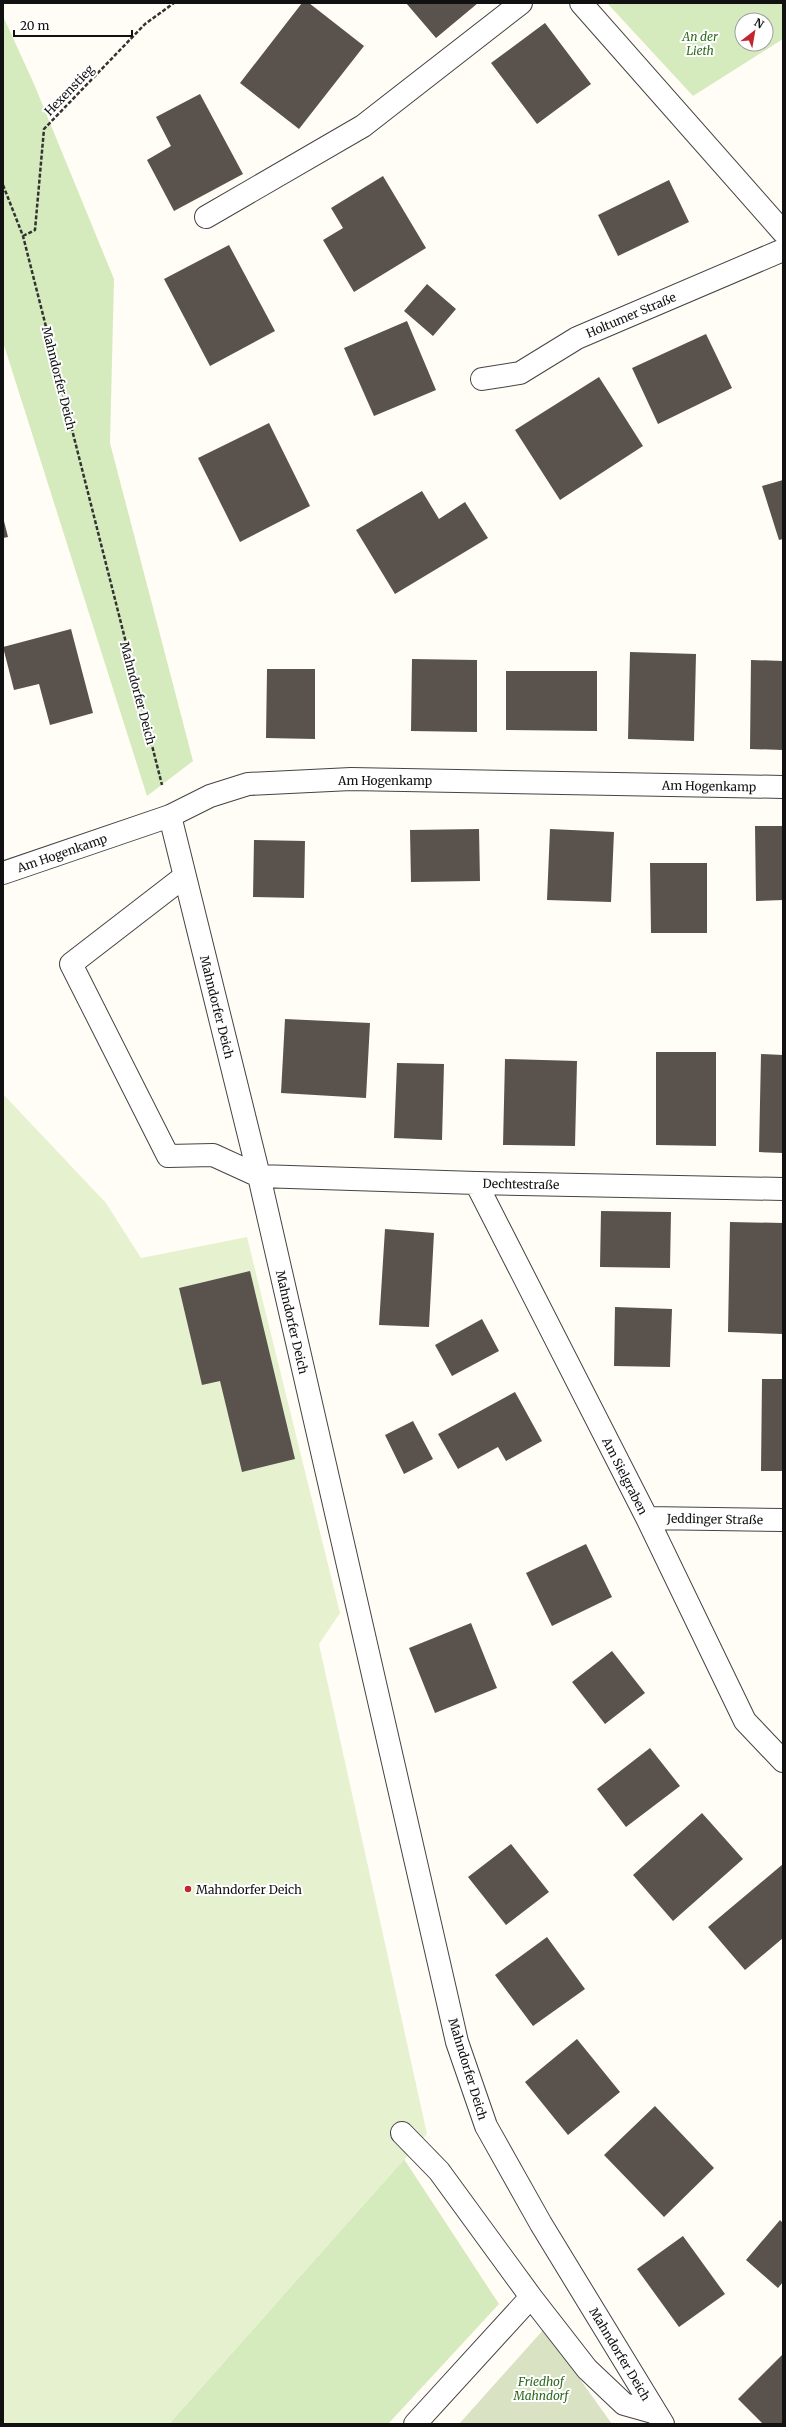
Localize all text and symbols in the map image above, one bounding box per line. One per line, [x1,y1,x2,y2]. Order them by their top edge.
scale bar [14,12,132,38]
north arrow [734,12,774,52]
text: N [752,15,767,32]
text: 20 m [20,18,49,33]
park label: An der Lieth [681,29,719,58]
street label: Hexenstieg [41,61,97,119]
street label: Holtumer Straße [584,289,678,341]
street label: Mahndorfer Deich [39,325,79,431]
street label: Mahndorfer Deich [117,640,159,746]
street label: Am Hogenkamp [337,773,432,788]
street label: Am Hogenkamp [661,778,756,794]
street label: Am Hogenkamp [14,831,109,876]
street label: Mahndorfer Deich [197,954,237,1060]
street label: Dechtestraße [482,1176,560,1192]
street label: Mahndorfer Deich [273,1269,311,1375]
street label: Am Sielgraben [599,1434,651,1517]
street label: Jeddinger Straße [666,1511,763,1527]
place label: Mahndorfer Deich [196,1882,302,1897]
marker: Mahndorfer Deich [183,1884,193,1894]
street label: Mahndorfer Deich [445,2016,491,2122]
street label: Mahndorfer Deich [586,2305,654,2403]
park label: Friedhof Mahndorf [513,2374,570,2403]

